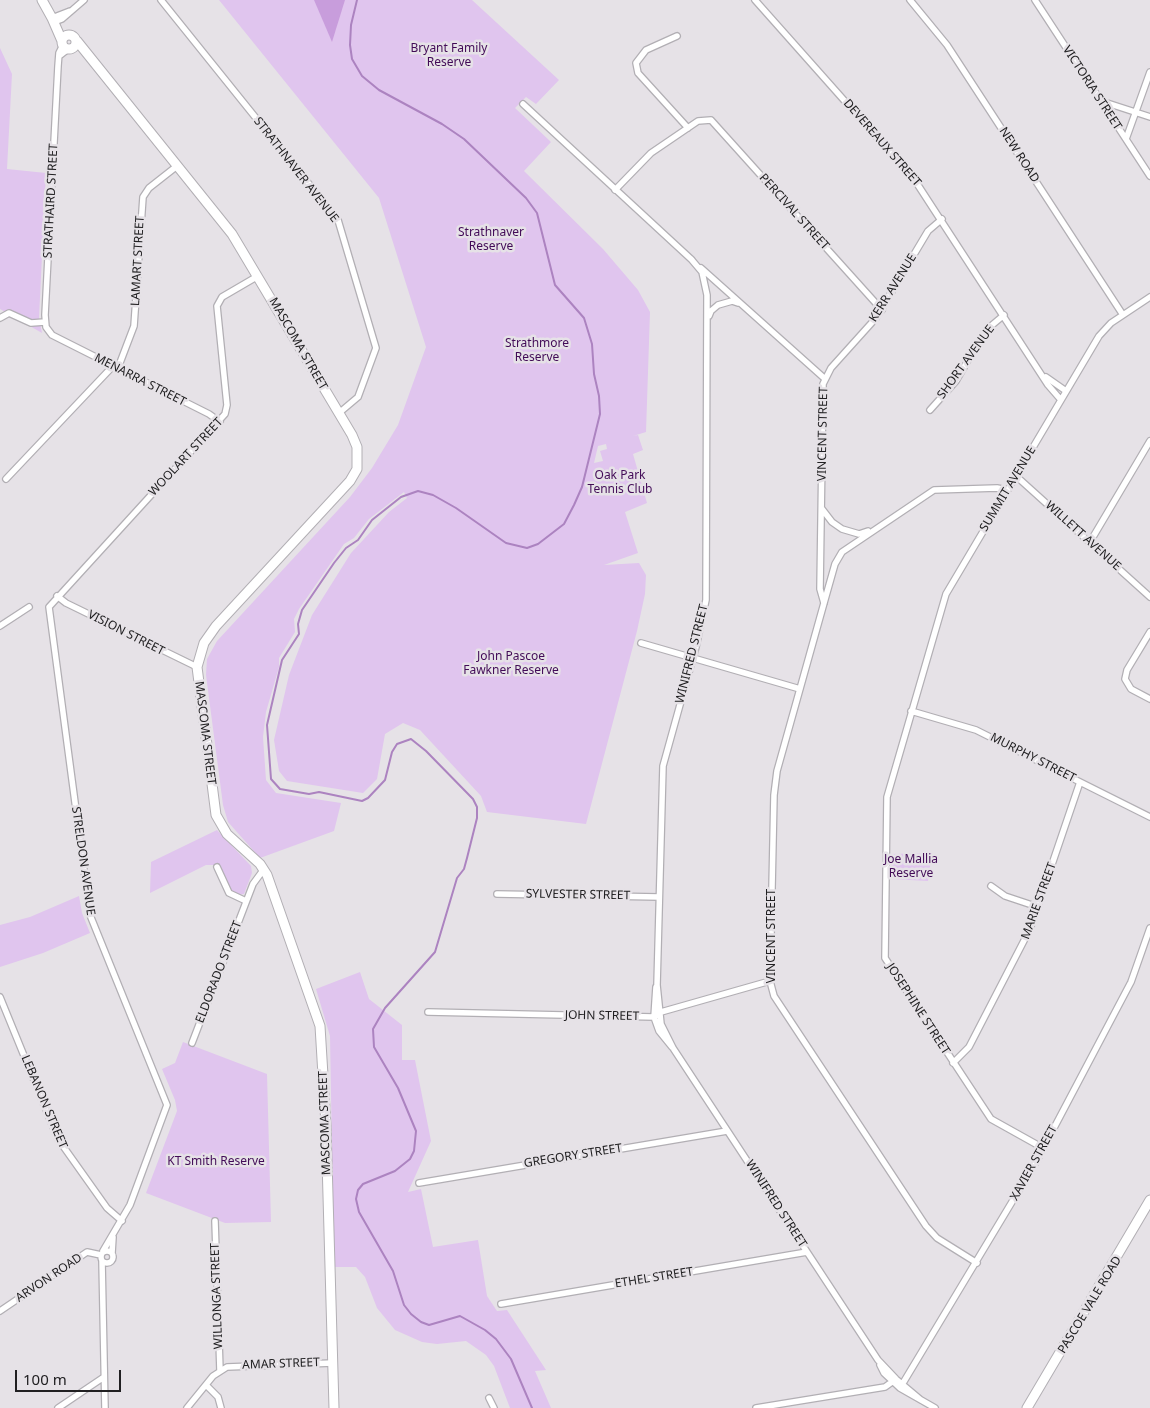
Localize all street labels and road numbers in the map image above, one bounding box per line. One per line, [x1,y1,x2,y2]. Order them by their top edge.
street label: VICTORIA STREET [1059,43,1125,133]
street label: DEVEREAUX STREET [840,96,924,190]
street label: STRATHNAVER AVENUE [250,115,342,225]
street label: NEW ROAD [996,125,1042,185]
street label: STRATHAIRD STREET [41,143,61,259]
street label: PERCIVAL STREET [756,171,832,253]
street label: LAMART STREET [128,215,148,307]
street label: KERR AVENUE [866,251,920,325]
street label: MASCOMA STREET [266,295,330,393]
street label: SHORT AVENUE [934,322,998,402]
street label: MENARRA STREET [92,351,188,409]
street label: VINCENT STREET [815,387,831,481]
street label: WOOLART STREET [146,415,226,499]
street label: SUMMIT AVENUE [977,444,1039,534]
street label: WILLETT AVENUE [1042,498,1124,574]
street label: WINIFRED STREET [673,603,711,705]
street label: VISION STREET [85,607,167,659]
street label: MASCOMA STREET [192,680,218,786]
street label: MURPHY STREET [988,730,1078,786]
street label: STRELDON AVENUE [68,806,98,916]
street label: MARIE STREET [1018,861,1060,941]
street label: SYLVESTER STREET [526,887,630,903]
street label: VINCENT STREET [765,889,779,983]
street label: ELDORADO STREET [193,919,245,1025]
street label: JOSEPHINE STREET [883,961,953,1057]
street label: JOHN STREET [565,1008,639,1024]
street label: LEBANON STREET [18,1053,70,1151]
street label: MASCOMA STREET [316,1071,334,1175]
street label: XAVIER STREET [1007,1123,1061,1203]
street label: GREGORY STREET [523,1141,623,1171]
street label: WINIFRED STREET [742,1158,810,1250]
street label: WILLONGA STREET [208,1243,226,1349]
street label: ARVON ROAD [13,1251,85,1305]
street label: PASCOE VALE ROAD [1055,1254,1125,1356]
street label: ETHEL STREET [614,1265,694,1291]
street label: AMAR STREET [242,1355,320,1373]

